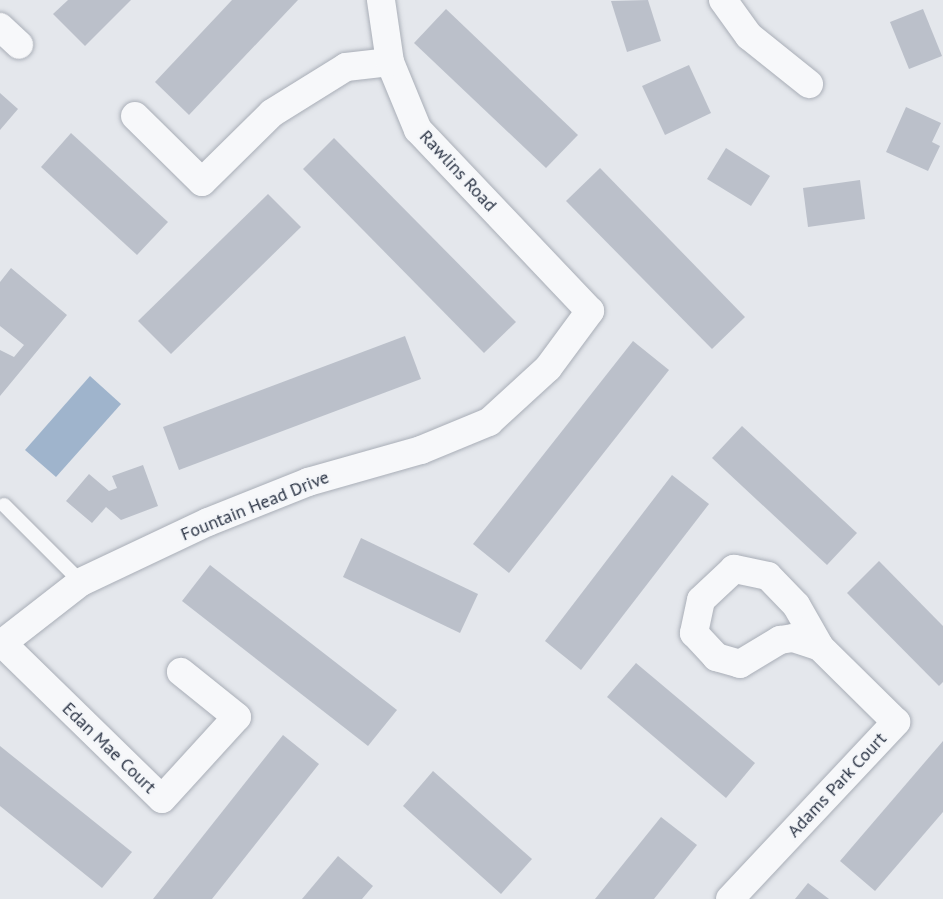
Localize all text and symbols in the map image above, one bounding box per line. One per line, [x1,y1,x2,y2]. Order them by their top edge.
street label: Rawlins Road [415,126,501,216]
street label: Fountain Head Drive [178,466,332,546]
street label: Edan Mae Court [58,698,160,798]
street label: Adams Park Court [783,728,891,842]

